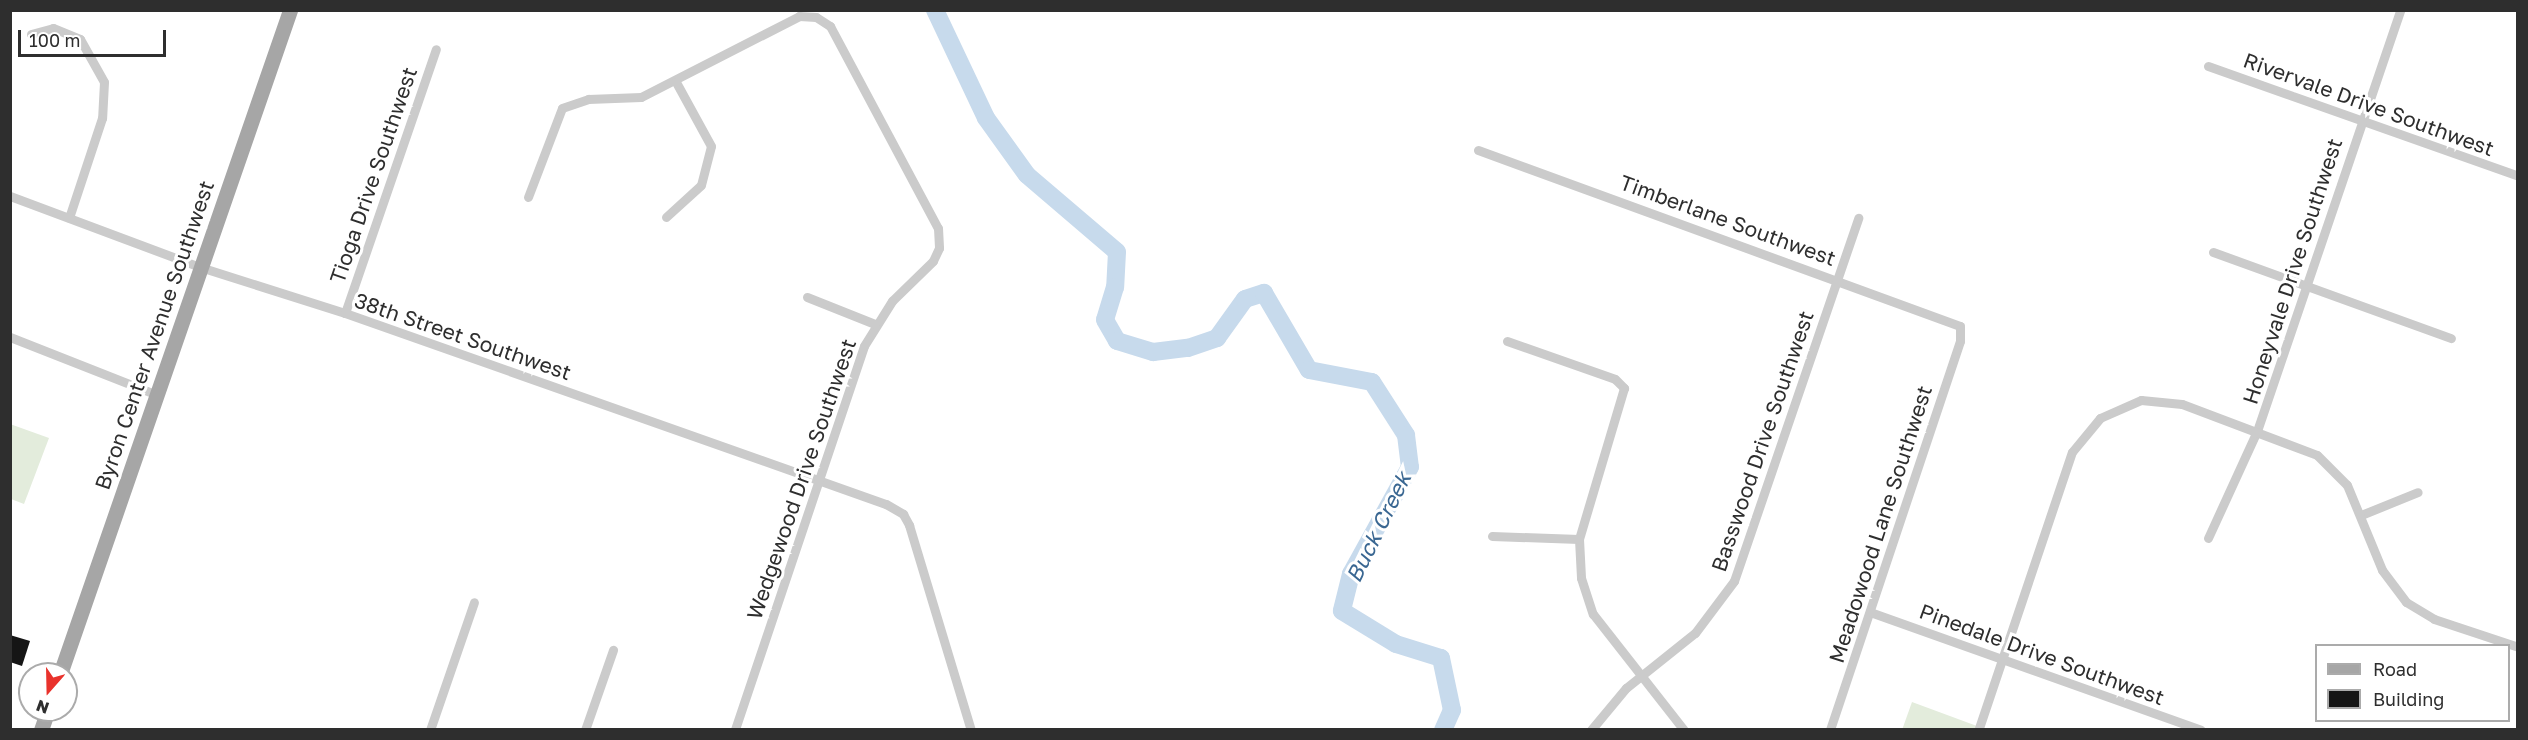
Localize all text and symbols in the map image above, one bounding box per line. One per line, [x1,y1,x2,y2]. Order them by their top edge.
scale bar [21,18,170,56]
text: 100 m [29,29,80,51]
street label: Rivervale Drive Southwest [2240,47,2498,161]
street label: Tioga Drive Southwest [324,64,422,286]
street label: Honeyvale Drive Southwest [2237,135,2347,407]
street label: Timberlane Southwest [1617,169,1839,271]
street label: Byron Center Avenue Southwest [89,177,219,493]
street label: 38th Street Southwest [351,287,575,385]
street label: Basswood Drive Southwest [1705,307,1819,575]
street label: Wedgewood Drive Southwest [741,335,861,623]
street label: Meadowood Lane Southwest [1823,382,1937,666]
water label: Buck Creek [1340,468,1416,586]
street label: Pinedale Drive Southwest [1916,598,2168,710]
legend [2315,644,2510,722]
text: Road [2373,658,2417,680]
north arrow [18,662,78,722]
text: Building [2373,688,2444,710]
text: N [33,696,52,719]

